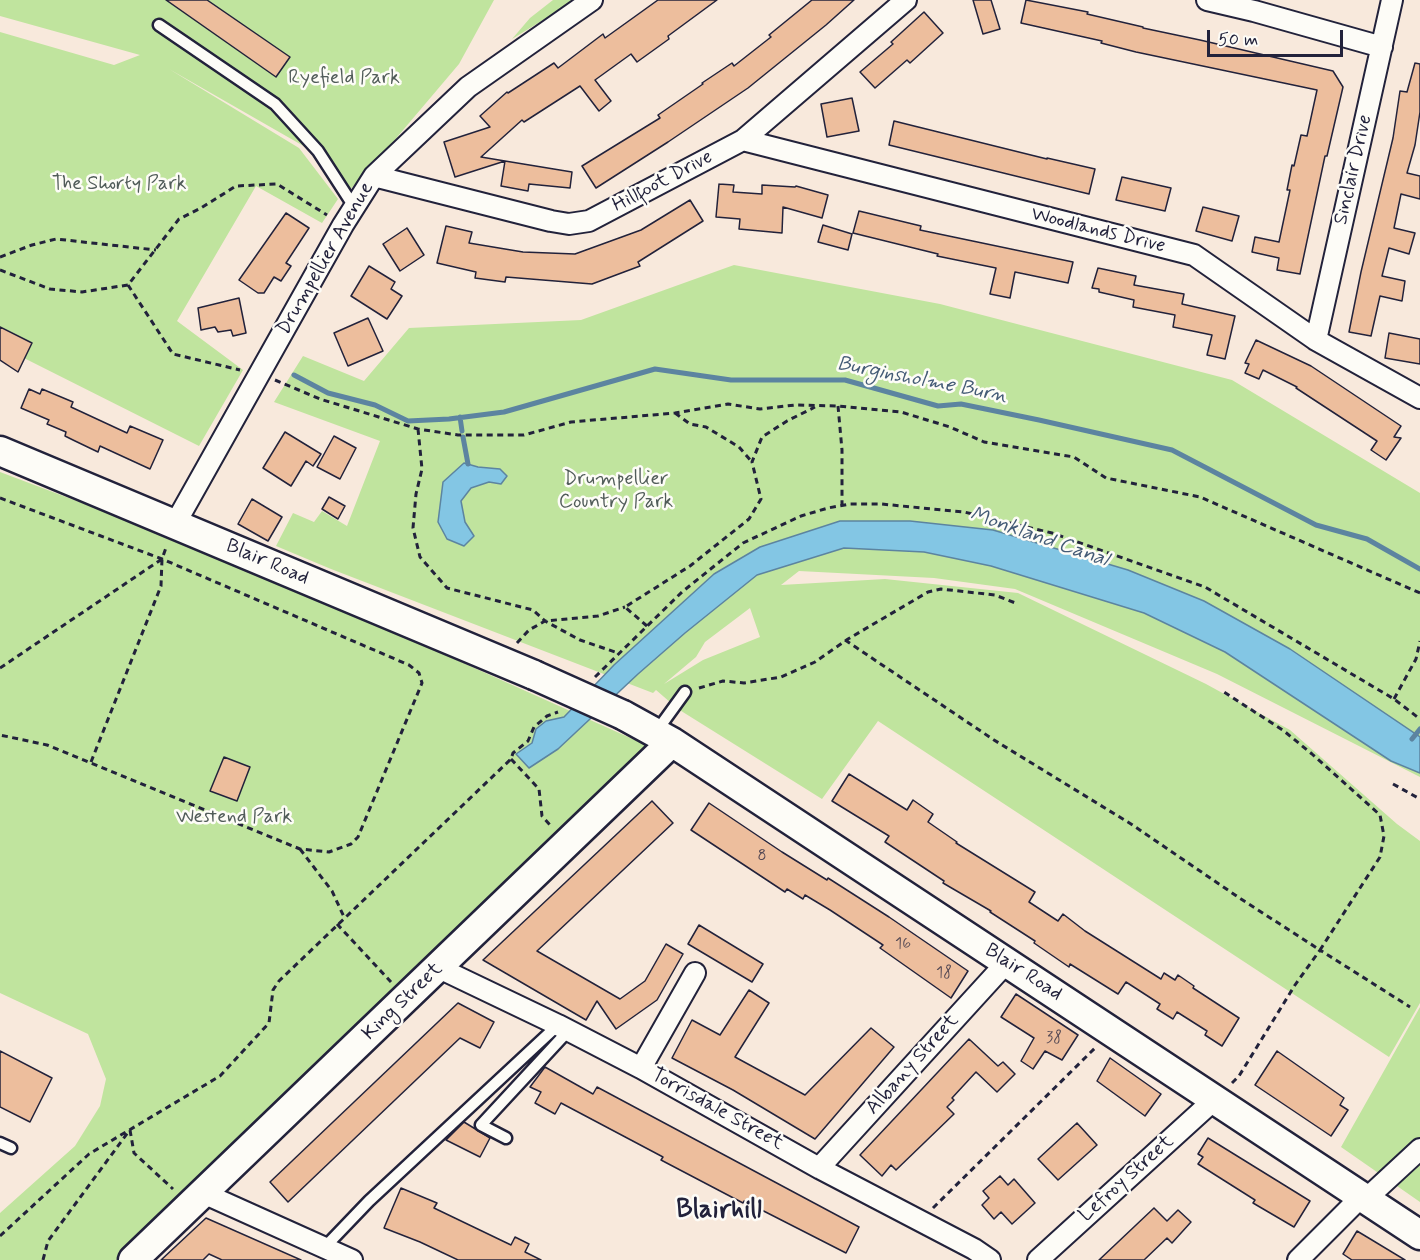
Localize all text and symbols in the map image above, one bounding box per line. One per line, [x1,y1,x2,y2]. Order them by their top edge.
scale bar [1210,18,1346,56]
text: 50 m [1218,28,1258,52]
park label: Ryefield Park [288,67,400,91]
street label: Sinclair Drive [1330,113,1378,227]
street label: Hillfoot Drive [609,146,717,218]
park label: The Shorty Park [52,173,186,197]
street label: Drumpellier Avenue [272,178,380,340]
street label: Woodlands Drive [1028,203,1168,259]
water label: Burginsholme Burn [835,352,1009,410]
park label: Drumpellier Country Park [559,468,673,515]
water label: Monkland Canal [966,503,1112,573]
street label: Blair Road [222,535,312,591]
park label: Westend Park [176,806,292,830]
house number: 8 [757,847,767,867]
house number: 16 [895,935,911,955]
street label: Blair Road [980,939,1066,1007]
street label: King Street [358,958,448,1046]
house number: 18 [936,964,952,984]
street label: Albany Street [861,1010,965,1120]
house number: 38 [1046,1029,1062,1049]
street label: Torrisdale Street [647,1064,787,1156]
street label: Lefroy Street [1075,1130,1179,1228]
district label: Blairhill [676,1196,762,1228]

